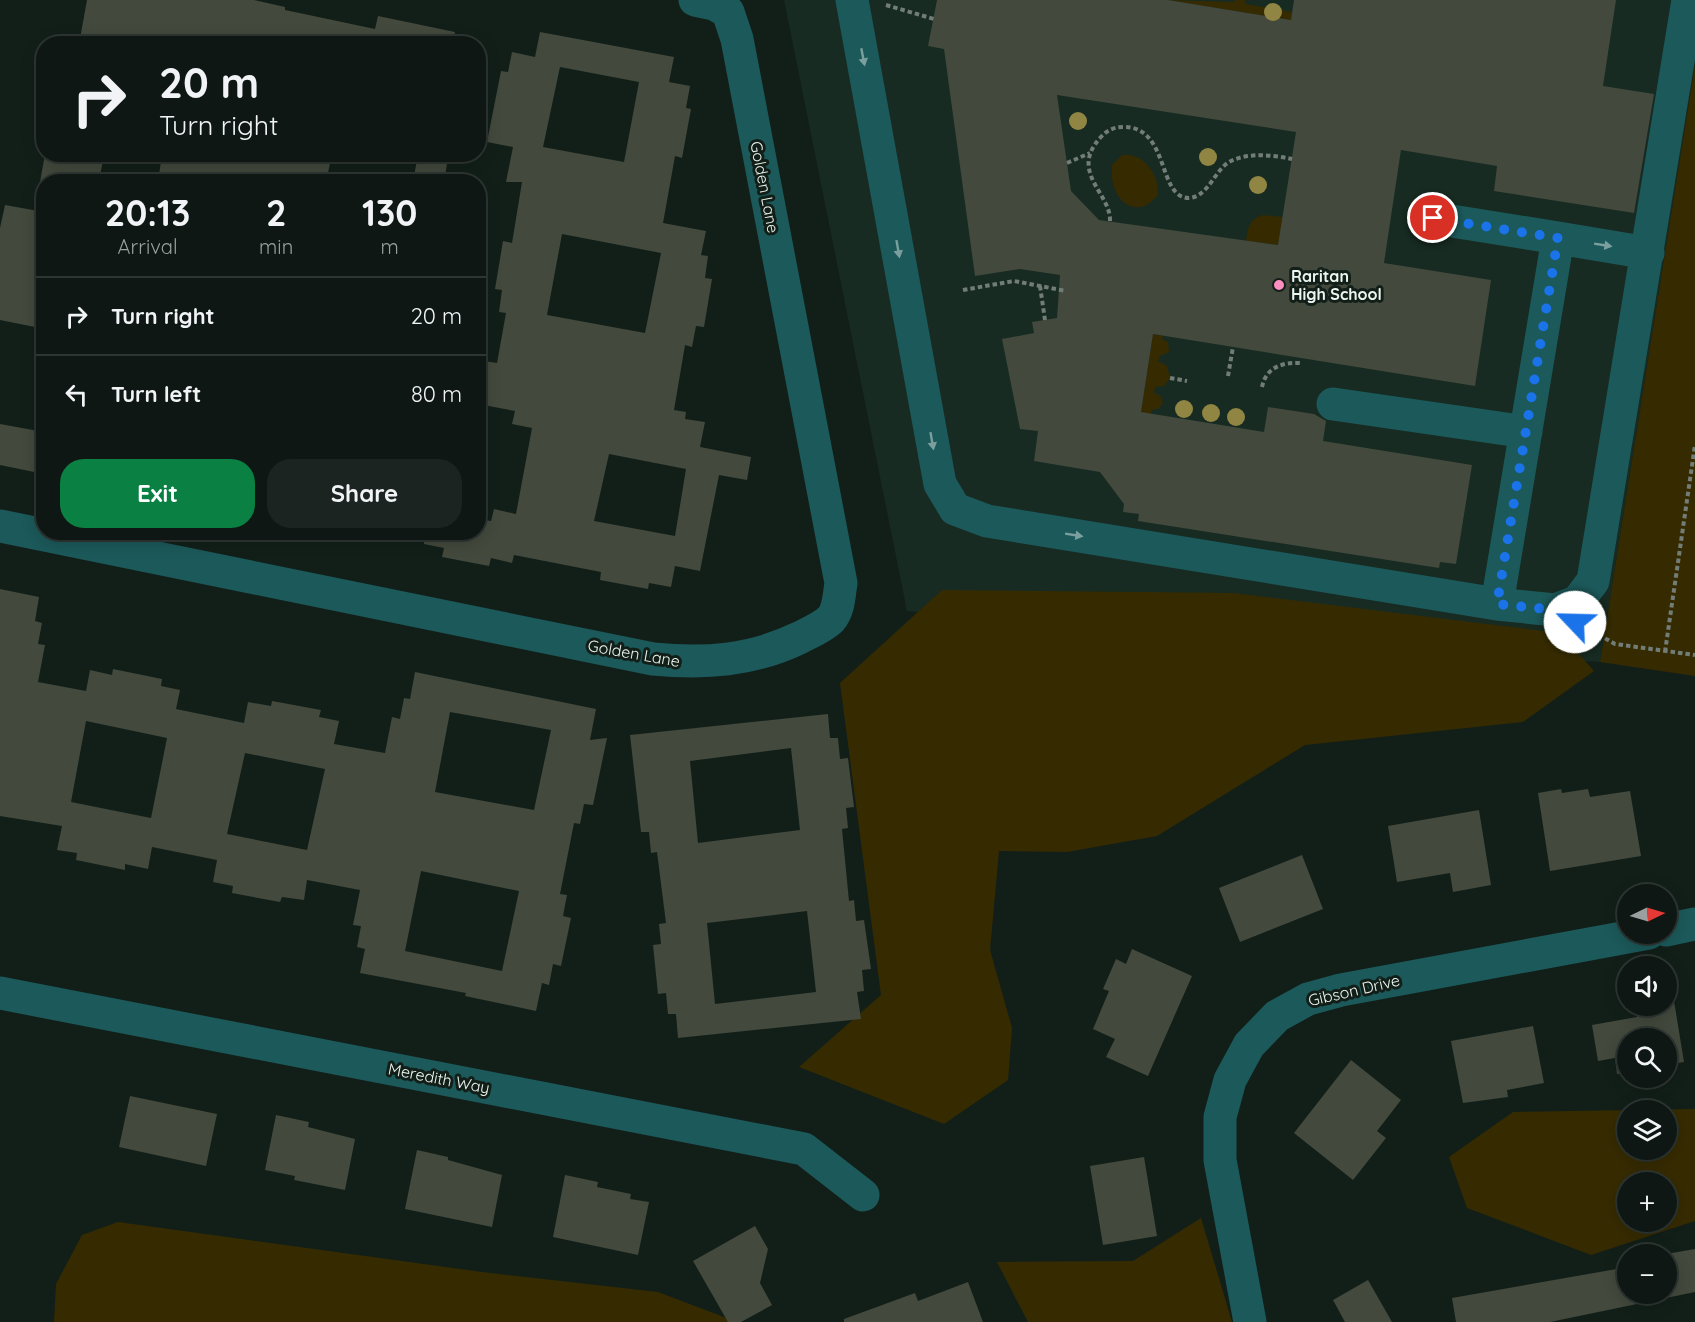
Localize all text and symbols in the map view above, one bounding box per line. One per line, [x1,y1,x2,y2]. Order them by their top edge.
one-way arrow [859,48,868,67]
text: 20 m [159,56,259,109]
icon: right [60,60,138,138]
text: Turn right [159,108,278,142]
street label: Golden Lane [746,139,784,235]
text: 20:13 [105,190,190,235]
text: 2 [266,190,286,235]
text: 130 [362,190,417,235]
pin [1407,192,1458,243]
icon: arrive [1416,201,1449,234]
text: Arrival [118,234,178,259]
text: min [259,234,293,259]
text: m [380,234,399,259]
one-way arrow [894,240,903,259]
one-way arrow [1593,241,1612,250]
place label: Raritan High School [1291,266,1382,304]
marker: Raritan High School [1272,278,1286,292]
icon: right [60,300,93,333]
text: Turn right [111,302,215,330]
text: 20 m [411,302,462,330]
icon: left [60,378,93,411]
text: Turn left [111,380,201,408]
text: 80 m [411,380,462,408]
one-way arrow [928,432,937,451]
button: Exit [60,459,255,528]
button: Share [267,459,462,528]
one-way arrow [1064,531,1083,540]
position arrow [1543,590,1607,654]
street label: Golden Lane [586,635,682,671]
north arrow [1617,884,1677,944]
map controls [1617,884,1677,1304]
button: sound [1617,956,1677,1016]
street label: Gibson Drive [1306,970,1402,1010]
button: search [1617,1028,1677,1088]
street label: Meredith Way [386,1058,492,1098]
button: layers [1617,1100,1677,1160]
button: + [1617,1172,1677,1232]
button: − [1617,1244,1677,1304]

